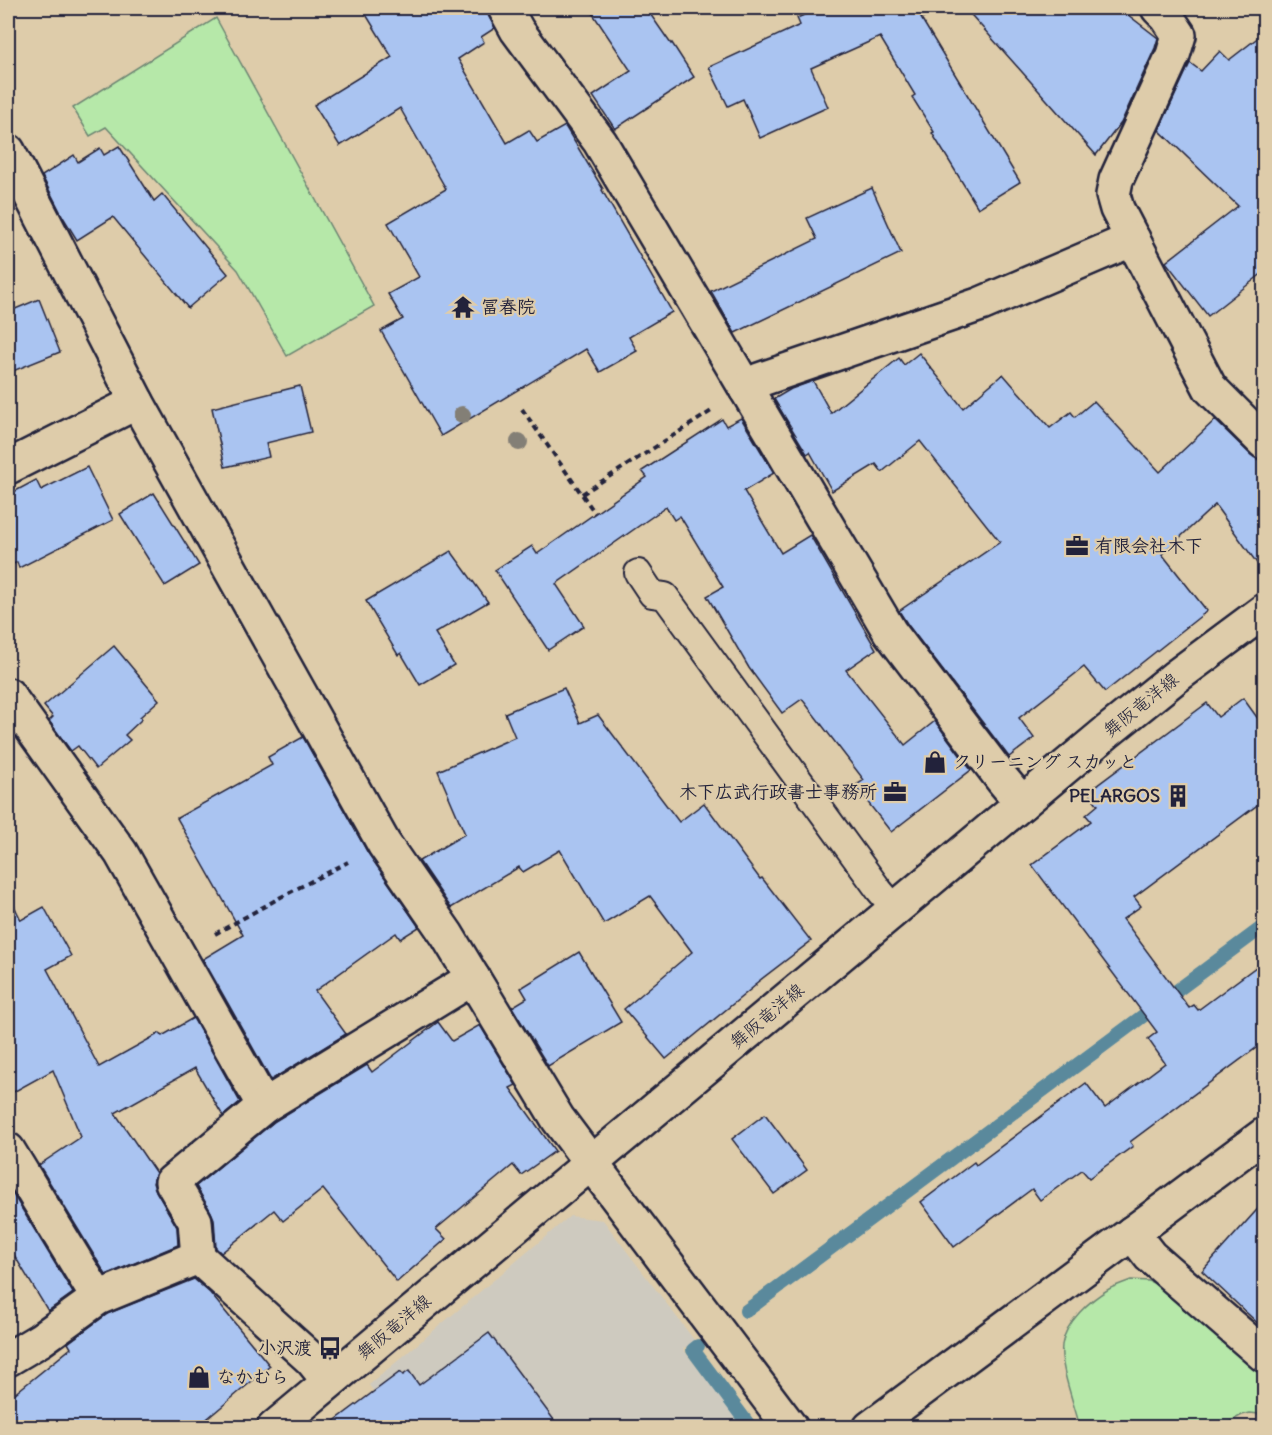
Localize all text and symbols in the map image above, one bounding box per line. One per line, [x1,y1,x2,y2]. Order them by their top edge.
temple icon: 冨春院 [450,294,476,320]
place label: 冨春院 [481,295,535,318]
office icon: 有限会社木下 [1064,533,1090,559]
place label: 有限会社木下 [1095,534,1203,557]
street label: 舞阪竜洋線 [1098,667,1183,742]
shop icon: クリーニング スカッと [922,749,948,775]
place label: クリーニング スカッと [953,750,1137,773]
office icon: 木下広武行政書士事務所 [882,779,908,805]
place label: 木下広武行政書士事務所 [679,780,877,803]
building icon: PELARGOS [1165,783,1191,809]
place label: PELARGOS [1069,784,1160,807]
street label: 舞阪竜洋線 [725,978,809,1053]
street label: 舞阪竜洋線 [352,1289,436,1364]
bus stop icon: 小沢渡 [317,1335,343,1361]
place label: 小沢渡 [258,1336,312,1359]
shop icon: なかむら [186,1364,212,1390]
place label: なかむら [217,1365,289,1388]

